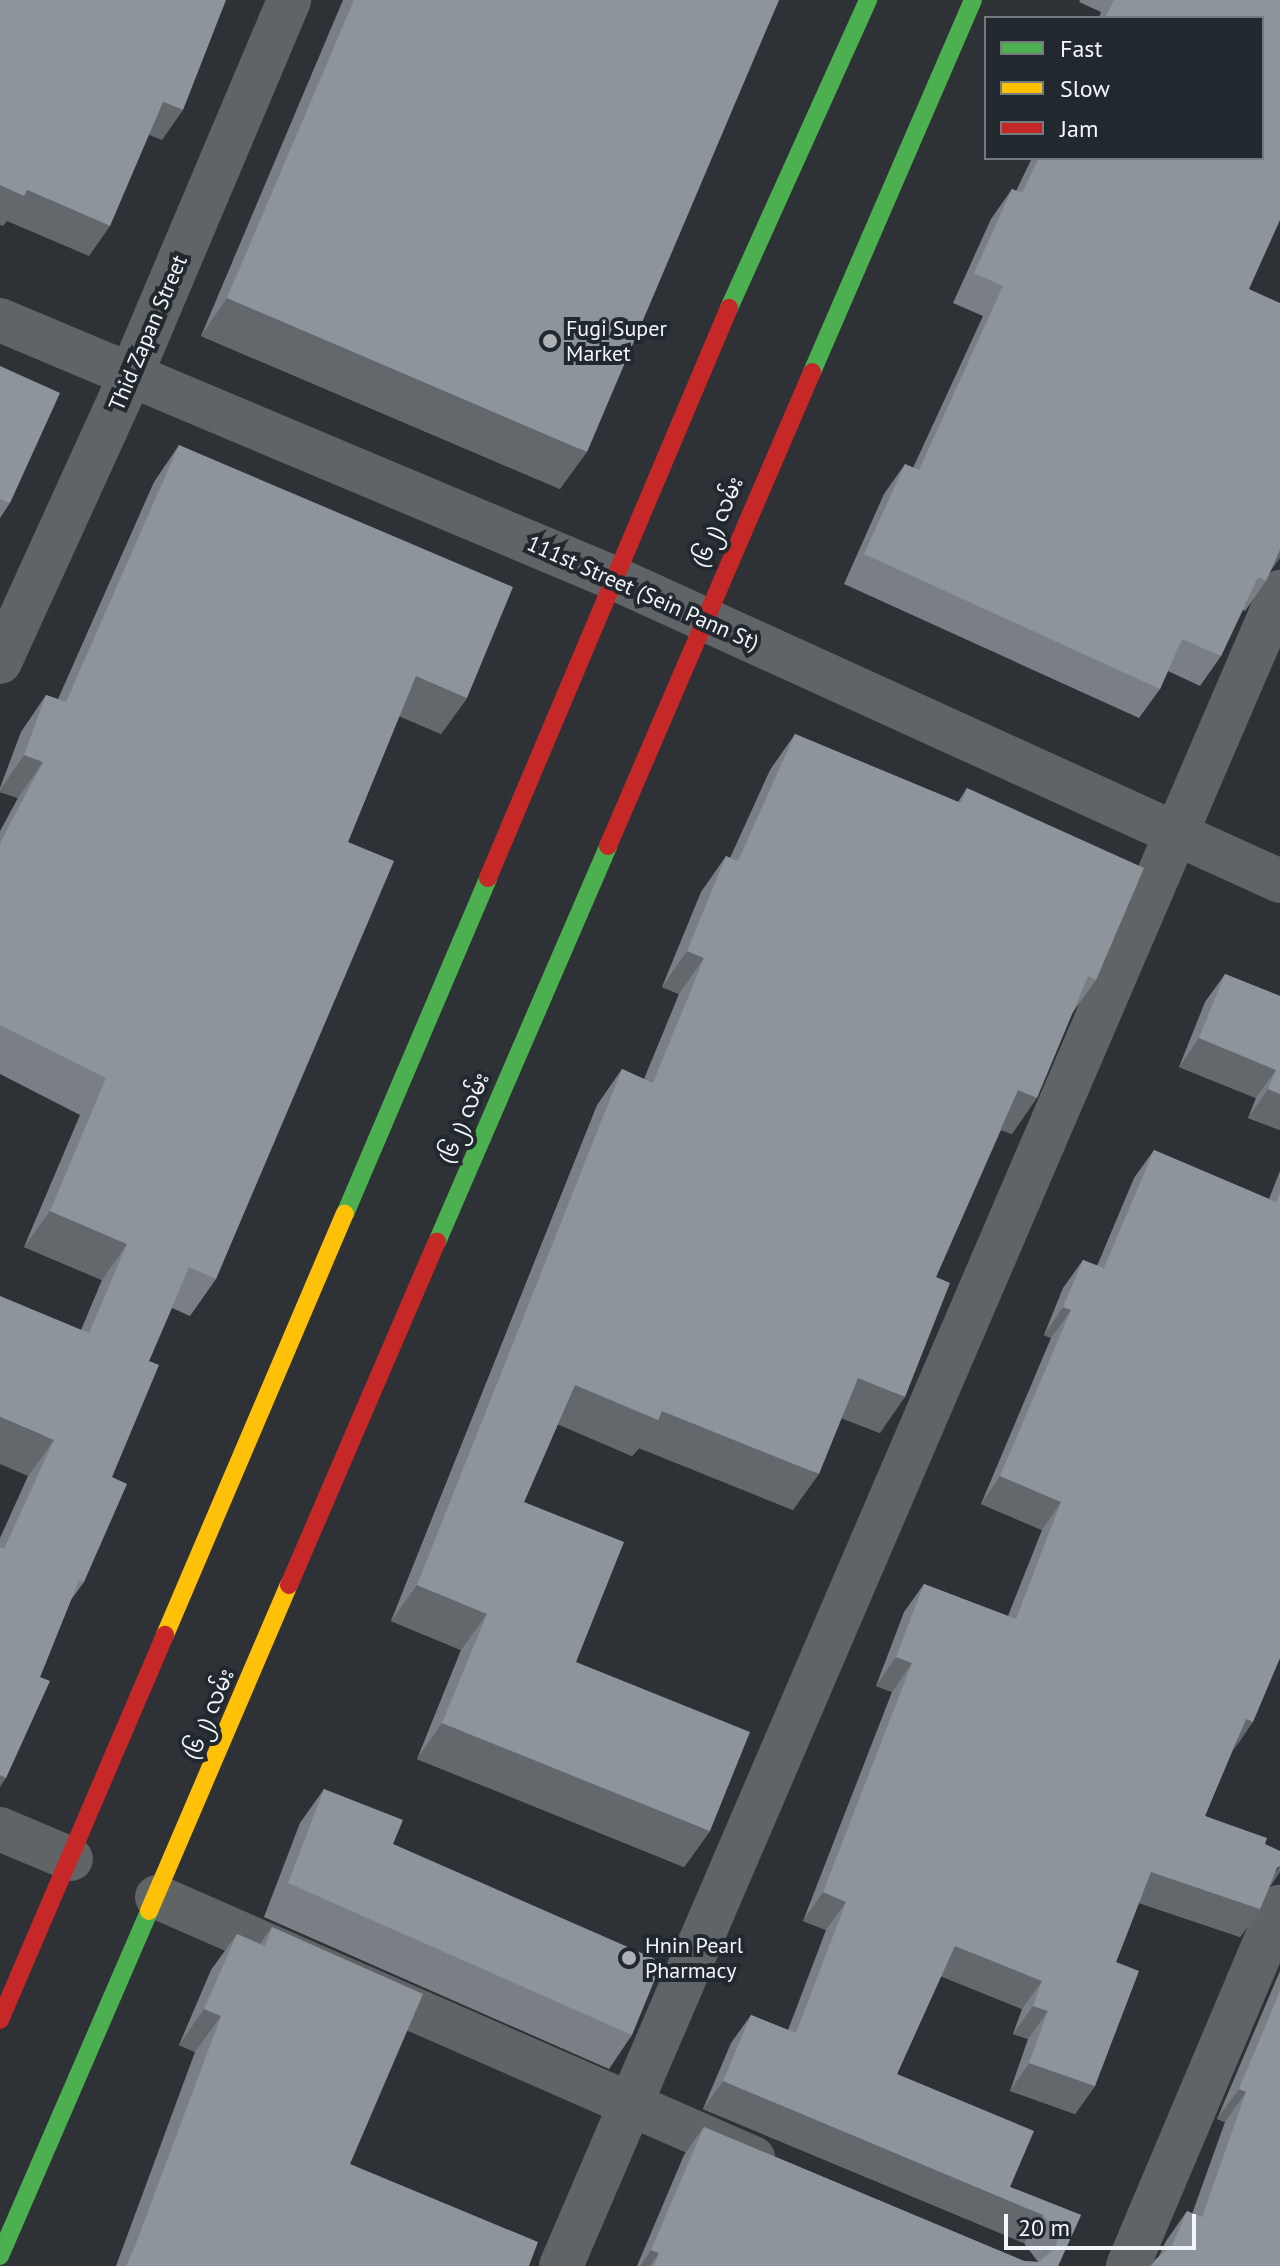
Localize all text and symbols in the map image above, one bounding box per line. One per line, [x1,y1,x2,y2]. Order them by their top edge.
legend [984,16,1264,160]
text: Fast [1060,33,1103,64]
text: Slow [1060,73,1110,104]
text: Jam [1060,113,1098,144]
street label: Thid Zapan Street [103,251,193,415]
place label: Fugi Super Market [566,315,667,366]
marker: Fugi Super Market [541,332,559,350]
street label: (၆၂) လမ်း [687,473,749,571]
street label: 111st Street (Sein Pann St) [523,530,763,656]
street label: (၆၂) လမ်း [433,1069,495,1167]
street label: (၆၂) လမ်း [178,1665,240,1763]
place label: Hnin Pearl Pharmacy [645,1932,743,1984]
marker: Hnin Pearl Pharmacy [620,1949,638,1967]
scale bar [1008,2198,1200,2248]
text: 20 m [1018,2212,1070,2243]

